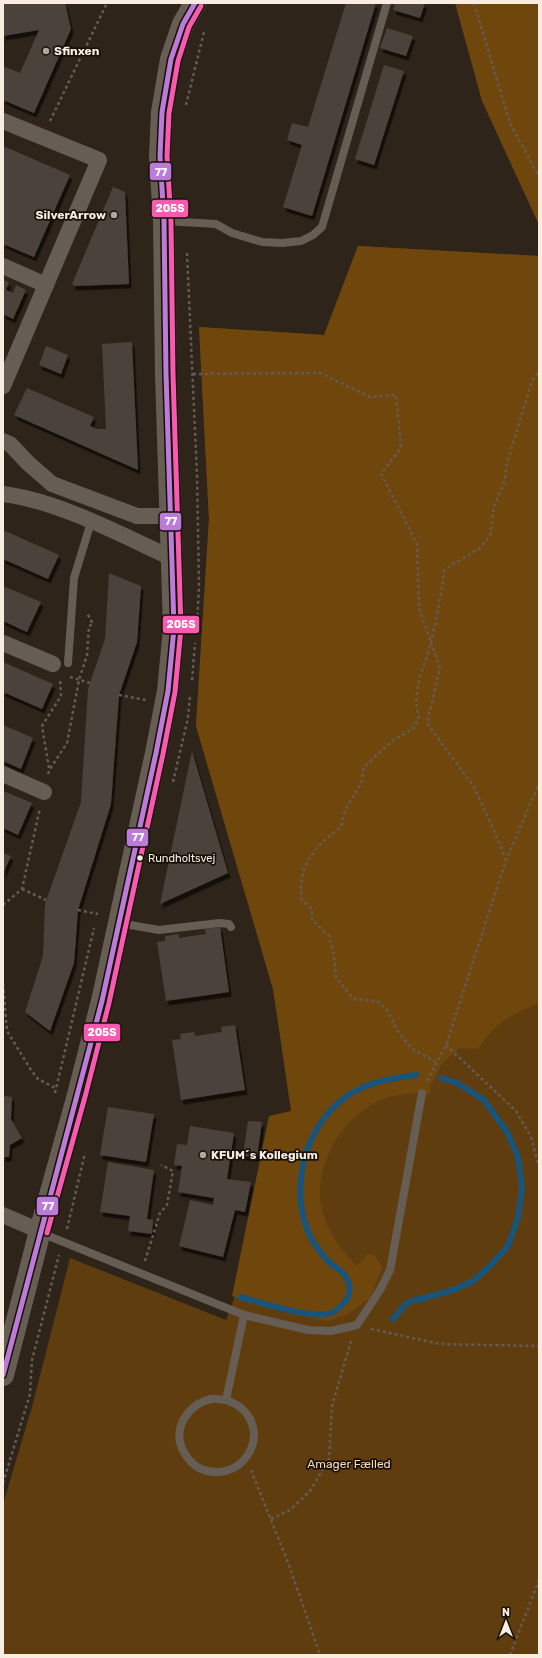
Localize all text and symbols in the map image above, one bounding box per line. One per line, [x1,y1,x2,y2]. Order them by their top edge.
place label: Sfinxen [54,44,100,58]
marker: Sfinxen [41,46,51,56]
line badge: 77 [149,162,172,181]
text: 77 [155,166,168,179]
line badge: 205S [151,199,189,218]
text: 205S [155,202,185,215]
place label: SilverArrow [36,208,106,222]
marker: SilverArrow [109,210,119,220]
line badge: 77 [159,512,182,531]
text: 77 [165,515,178,528]
line badge: 205S [162,615,200,634]
text: 205S [166,618,196,631]
line badge: 77 [126,828,149,847]
text: 77 [132,831,145,844]
place label: Rundholtsvej [148,852,215,865]
marker: Rundholtsvej [135,853,145,863]
line badge: 205S [83,1023,121,1042]
text: 205S [87,1026,117,1039]
place label: KFUM´s Kollegium [211,1148,318,1162]
marker: KFUM´s Kollegium [198,1150,208,1160]
line badge: 77 [36,1196,59,1216]
text: 77 [42,1200,55,1213]
park label: Amager Fælled [307,1457,391,1471]
north arrow [486,1602,526,1642]
text: N [502,1606,510,1619]

